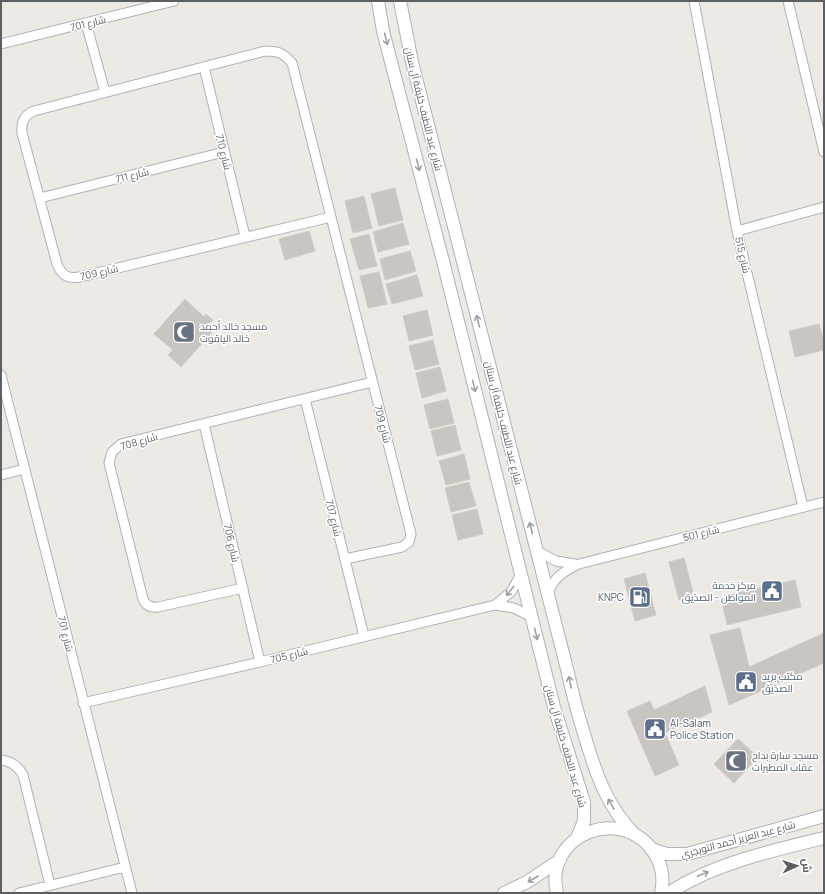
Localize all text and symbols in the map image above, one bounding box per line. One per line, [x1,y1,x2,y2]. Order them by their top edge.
street label: شارع 701 [69,12,107,34]
one-way arrow [382,32,390,45]
street label: شارع عبد اللطيف خليفة آل سنان [402,46,446,172]
street label: شارع 710 [213,133,235,171]
one-way arrow [415,158,422,171]
street label: شارع 711 [114,164,150,186]
street label: شارع 515 [732,235,754,275]
street label: شارع 709 [79,261,119,283]
one-way arrow [474,315,481,328]
mosque icon: مسجد خالد أحمد خالد الياقوت [171,319,197,345]
place label: مسجد خالد أحمد خالد الياقوت [200,319,267,345]
street label: شارع عبد اللطيف خليفة آل سنان [482,360,526,486]
one-way arrow [471,379,478,392]
street label: شارع 709 [371,403,395,445]
street label: شارع 708 [119,429,159,453]
street label: شارع 707 [323,498,345,538]
one-way arrow [527,522,534,535]
street label: شارع 501 [681,522,721,544]
street label: شارع 706 [221,523,243,563]
place label: مركز خدمة المواطن - الصدّيق [682,578,756,604]
public building icon: مركز خدمة المواطن - الصدّيق [759,578,785,604]
fuel station icon: KNPC [627,584,653,610]
one-way arrow [506,586,515,596]
place label: KNPC [598,590,624,604]
street label: شارع 701 [55,615,77,653]
one-way arrow [533,628,540,641]
street label: شارع 705 [269,644,309,666]
public building icon: مكتب بريد الصدّيق [733,669,759,695]
place label: مكتب بريد الصدّيق [762,669,803,695]
one-way arrow [565,675,573,688]
street label: شارع عبد اللطيف خليفة آل سنان [542,683,590,809]
public building icon: Al-Salam Police Station [642,716,668,742]
place label: Al-Salam Police Station [670,716,734,742]
mosque icon: مسجد سارة بداح عقاب المطيرات [723,748,749,774]
place label: مسجد سارة بداح عقاب المطيرات [752,748,819,774]
one-way arrow [607,798,615,810]
street label: شارع عبد العزيز أحمد التويجري [679,817,797,862]
north arrow [777,846,817,886]
text: ش [800,858,815,873]
one-way arrow [697,870,709,878]
one-way arrow [527,875,539,883]

